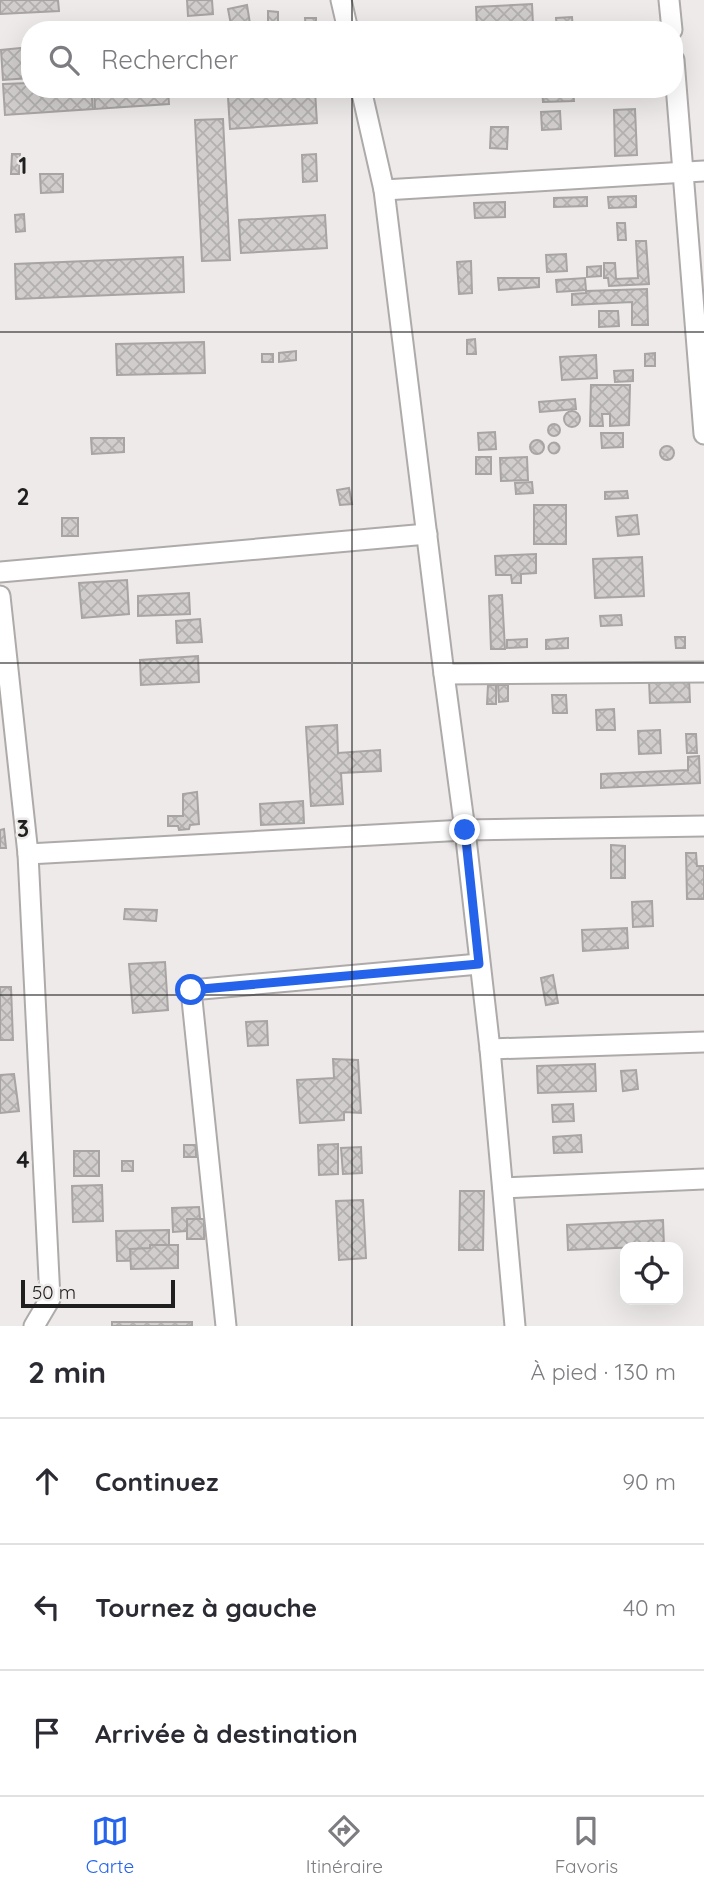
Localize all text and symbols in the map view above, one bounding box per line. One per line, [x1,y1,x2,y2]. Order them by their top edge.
search box [21,21,683,98]
icon: search [45,41,83,79]
text: Rechercher [101,43,238,76]
text: 1 [19,151,27,180]
text: 2 [16,482,30,511]
text: 3 [17,814,29,843]
route end [449,814,480,845]
route start [175,974,206,1005]
text: 4 [16,1145,30,1174]
map controls [620,1242,683,1305]
button: locate [620,1242,683,1305]
scale bar [21,1277,175,1309]
text: 50 m [32,1280,76,1304]
text: 2 min [28,1353,106,1391]
text: À pied · 130 m [531,1357,676,1386]
icon: ahead [28,1462,66,1500]
text: Continuez [95,1465,218,1498]
text: 90 m [622,1467,676,1496]
icon: left [28,1588,66,1626]
text: Tournez à gauche [95,1591,317,1624]
text: 40 m [623,1593,676,1622]
icon: arrive [28,1714,66,1752]
text: Arrivée à destination [95,1717,358,1750]
tab: Carte [86,1812,134,1878]
tab: Itinéraire [306,1812,383,1878]
tab: Favoris [555,1812,618,1878]

